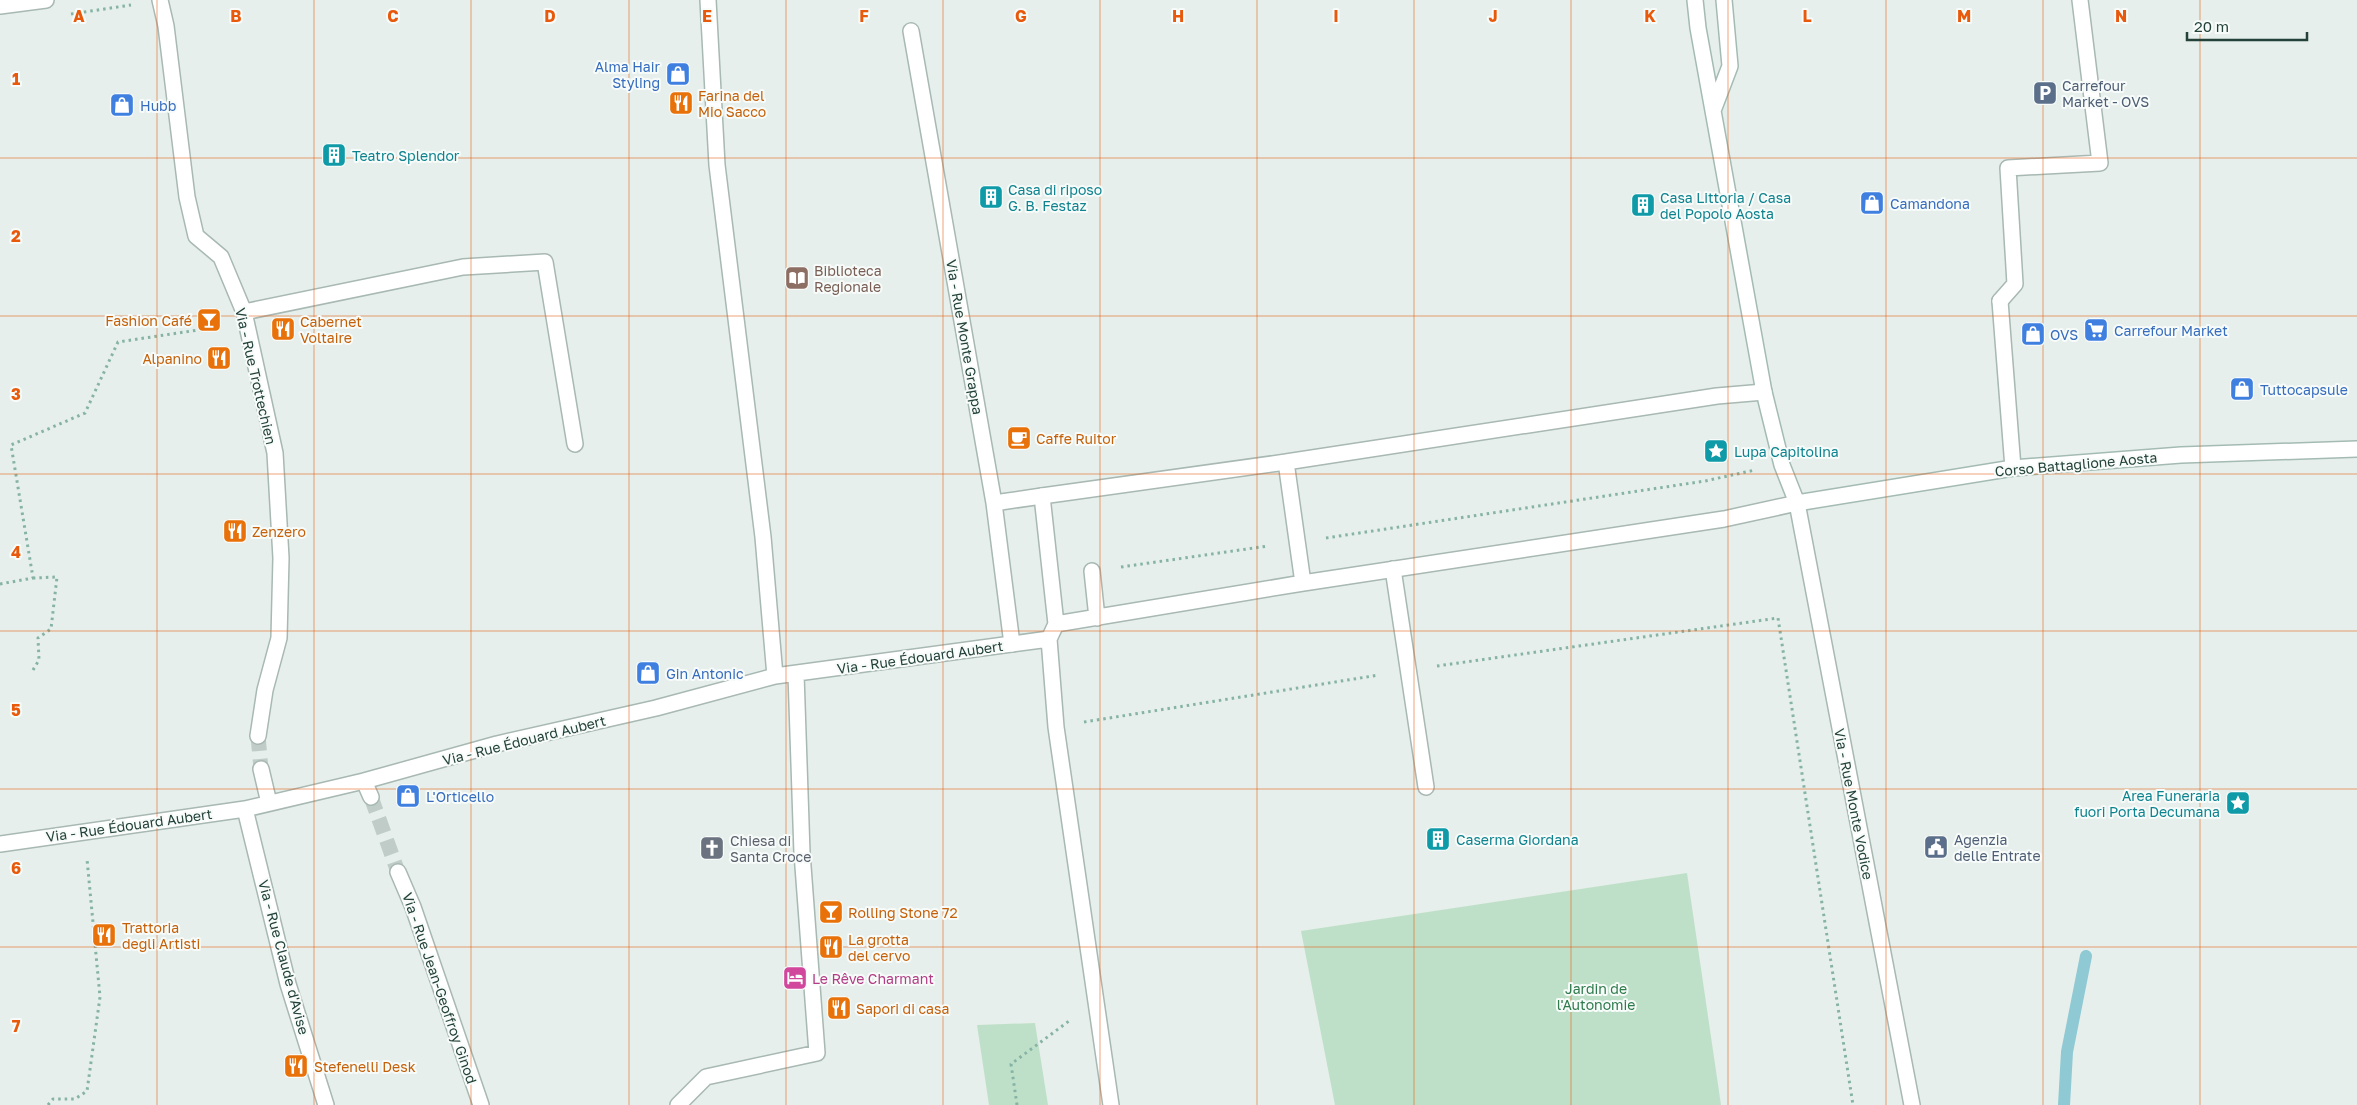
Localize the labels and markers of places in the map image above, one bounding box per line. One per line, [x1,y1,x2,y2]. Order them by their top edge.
place label: Alma Hair Styling [595,58,661,91]
shop icon: Alma Hair Styling [665,61,691,87]
place label: Carrefour Market - OVS [2062,77,2149,110]
parking icon: Carrefour Market - OVS [2032,80,2058,106]
place label: Farina del Mio Sacco [698,87,766,120]
restaurant icon: Farina del Mio Sacco [668,90,694,116]
shop icon: Hubb [109,92,135,118]
place label: Hubb [140,97,176,114]
building icon: Teatro Splendor [321,142,347,168]
place label: Teatro Splendor [352,147,460,164]
place label: Casa di riposo G. B. Festaz [1008,181,1102,214]
building icon: Casa di riposo G. B. Festaz [978,184,1004,210]
place label: Casa Littoria / Casa del Popolo Aosta [1660,189,1791,222]
shop icon: Camandona [1859,190,1885,216]
building icon: Casa Littoria / Casa del Popolo Aosta [1630,192,1656,218]
place label: Camandona [1890,195,1970,212]
place label: Biblioteca Regionale [814,262,882,295]
library icon: Biblioteca Regionale [784,265,810,291]
bar icon: Fashion Café [196,307,222,333]
place label: Fashion Café [105,312,192,329]
place label: Cabernet Voltaire [300,313,362,346]
restaurant icon: Cabernet Voltaire [270,316,296,342]
supermarket icon: Carrefour Market [2083,317,2109,343]
shop icon: OVS [2020,321,2046,347]
place label: Carrefour Market [2114,322,2228,339]
place label: OVS [2050,326,2078,343]
restaurant icon: Alpanino [206,345,232,371]
place label: Alpanino [143,350,202,367]
shop icon: Tuttocapsule [2229,376,2255,402]
place label: Tuttocapsule [2260,381,2348,398]
cafe icon: Caffe Ruitor [1006,425,1032,451]
place label: Caffe Ruitor [1036,430,1117,447]
place icon: Lupa Capitolina [1703,438,1729,464]
place label: Lupa Capitolina [1734,443,1839,460]
restaurant icon: Zenzero [222,518,248,544]
place label: Zenzero [252,523,306,540]
shop icon: Gin Antonic [635,660,661,686]
place label: Gin Antonic [666,665,744,682]
shop icon: L'Orticello [395,783,421,809]
place label: Area Funeraria fuori Porta Decumana [2074,787,2220,820]
place label: L'Orticello [426,788,494,805]
place icon: Area Funeraria fuori Porta Decumana [2225,790,2251,816]
building icon: Caserma Giordana [1425,826,1451,852]
place label: Caserma Giordana [1456,831,1579,848]
place label: Agenzia delle Entrate [1954,831,2041,864]
place label: Chiesa di Santa Croce [730,832,811,865]
public building icon: Agenzia delle Entrate [1923,834,1949,860]
church icon: Chiesa di Santa Croce [699,835,725,861]
bar icon: Rolling Stone 72 [818,899,844,925]
place label: Rolling Stone 72 [848,904,958,921]
place label: Trattoria degli Artisti [122,919,200,952]
restaurant icon: Trattoria degli Artisti [91,922,117,948]
place label: La grotta del cervo [848,931,910,964]
restaurant icon: La grotta del cervo [818,934,844,960]
hotel icon: Le Rêve Charmant [782,965,808,991]
place label: Le Rêve Charmant [812,970,934,987]
restaurant icon: Sapori di casa [826,995,852,1021]
place label: Sapori di casa [856,1000,949,1017]
restaurant icon: Stefenelli Desk [283,1053,309,1079]
place label: Stefenelli Desk [314,1058,416,1075]

